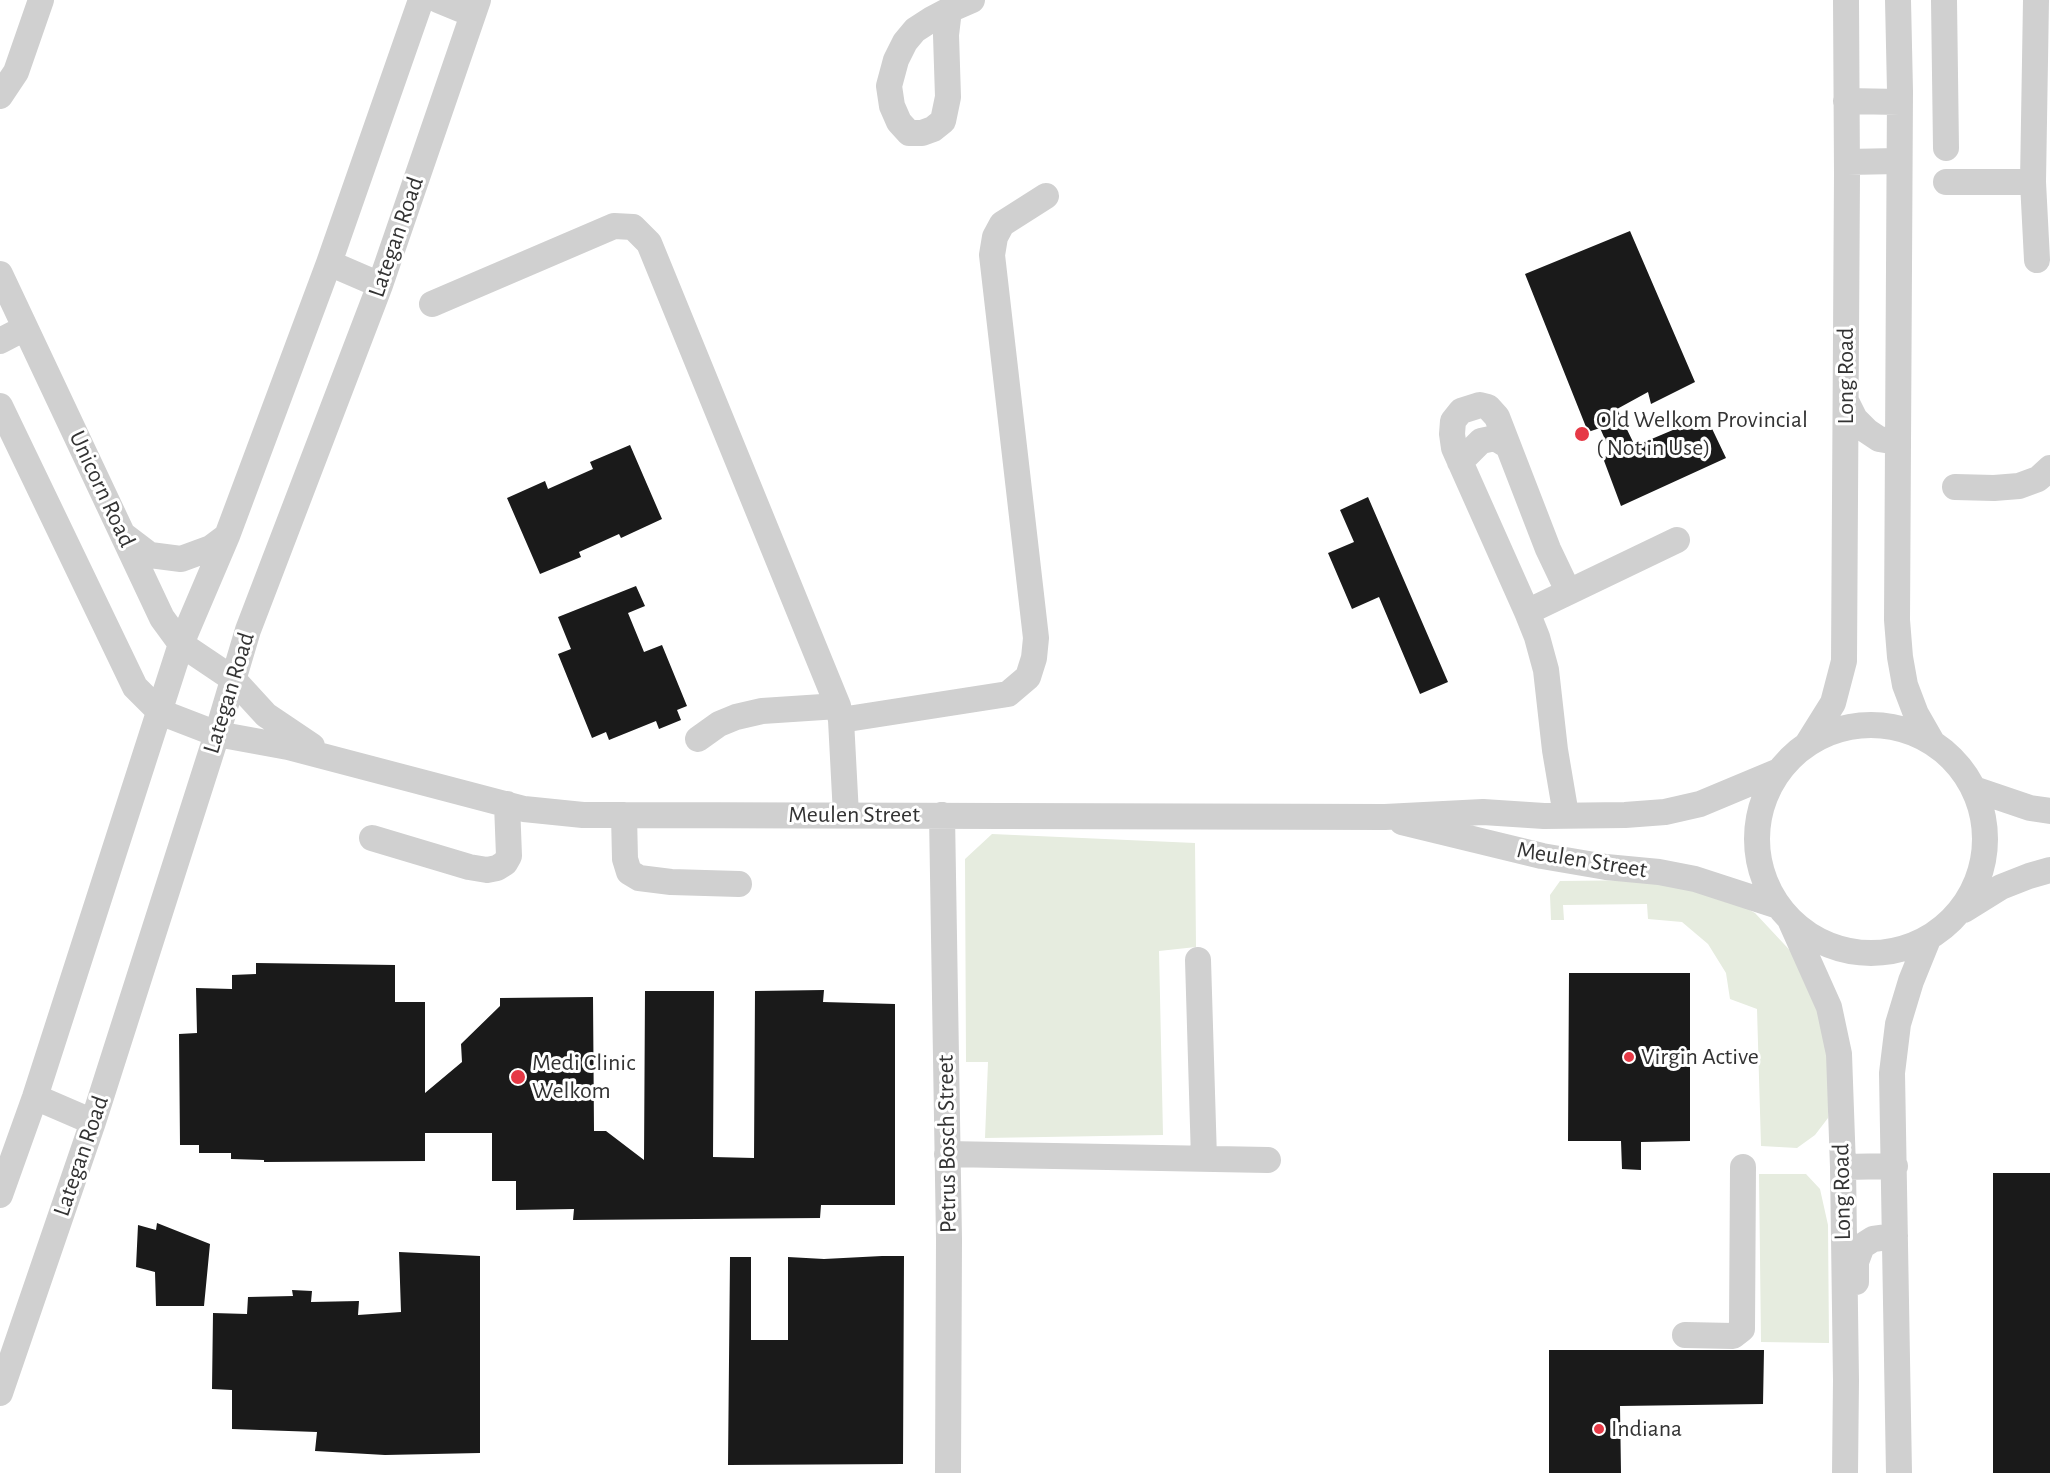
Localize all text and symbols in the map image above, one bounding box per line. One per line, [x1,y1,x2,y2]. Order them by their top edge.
street label: Lategan Road [362,173,430,301]
street label: Long Road [1832,328,1860,424]
place label: Old Welkom Provincial ( Not in Use) [1596,406,1808,462]
marker: Old Welkom Provincial ( Not in Use) [1573,425,1591,443]
street label: Unicorn Road [62,426,142,552]
street label: Lategan Road [197,629,261,757]
street label: Meulen Street [788,801,920,829]
street label: Meulen Street [1515,835,1649,885]
place label: Virgin Active [1641,1043,1759,1071]
place label: Medi Clinic Welkom [532,1049,635,1105]
marker: Virgin Active [1622,1050,1636,1064]
street label: Petrus Bosch Street [931,1055,963,1233]
marker: Medi Clinic Welkom [509,1068,527,1086]
street label: Lategan Road [47,1092,115,1220]
street label: Long Road [1827,1143,1857,1241]
place label: Indiana [1611,1415,1682,1443]
marker: Indiana [1592,1422,1606,1436]

